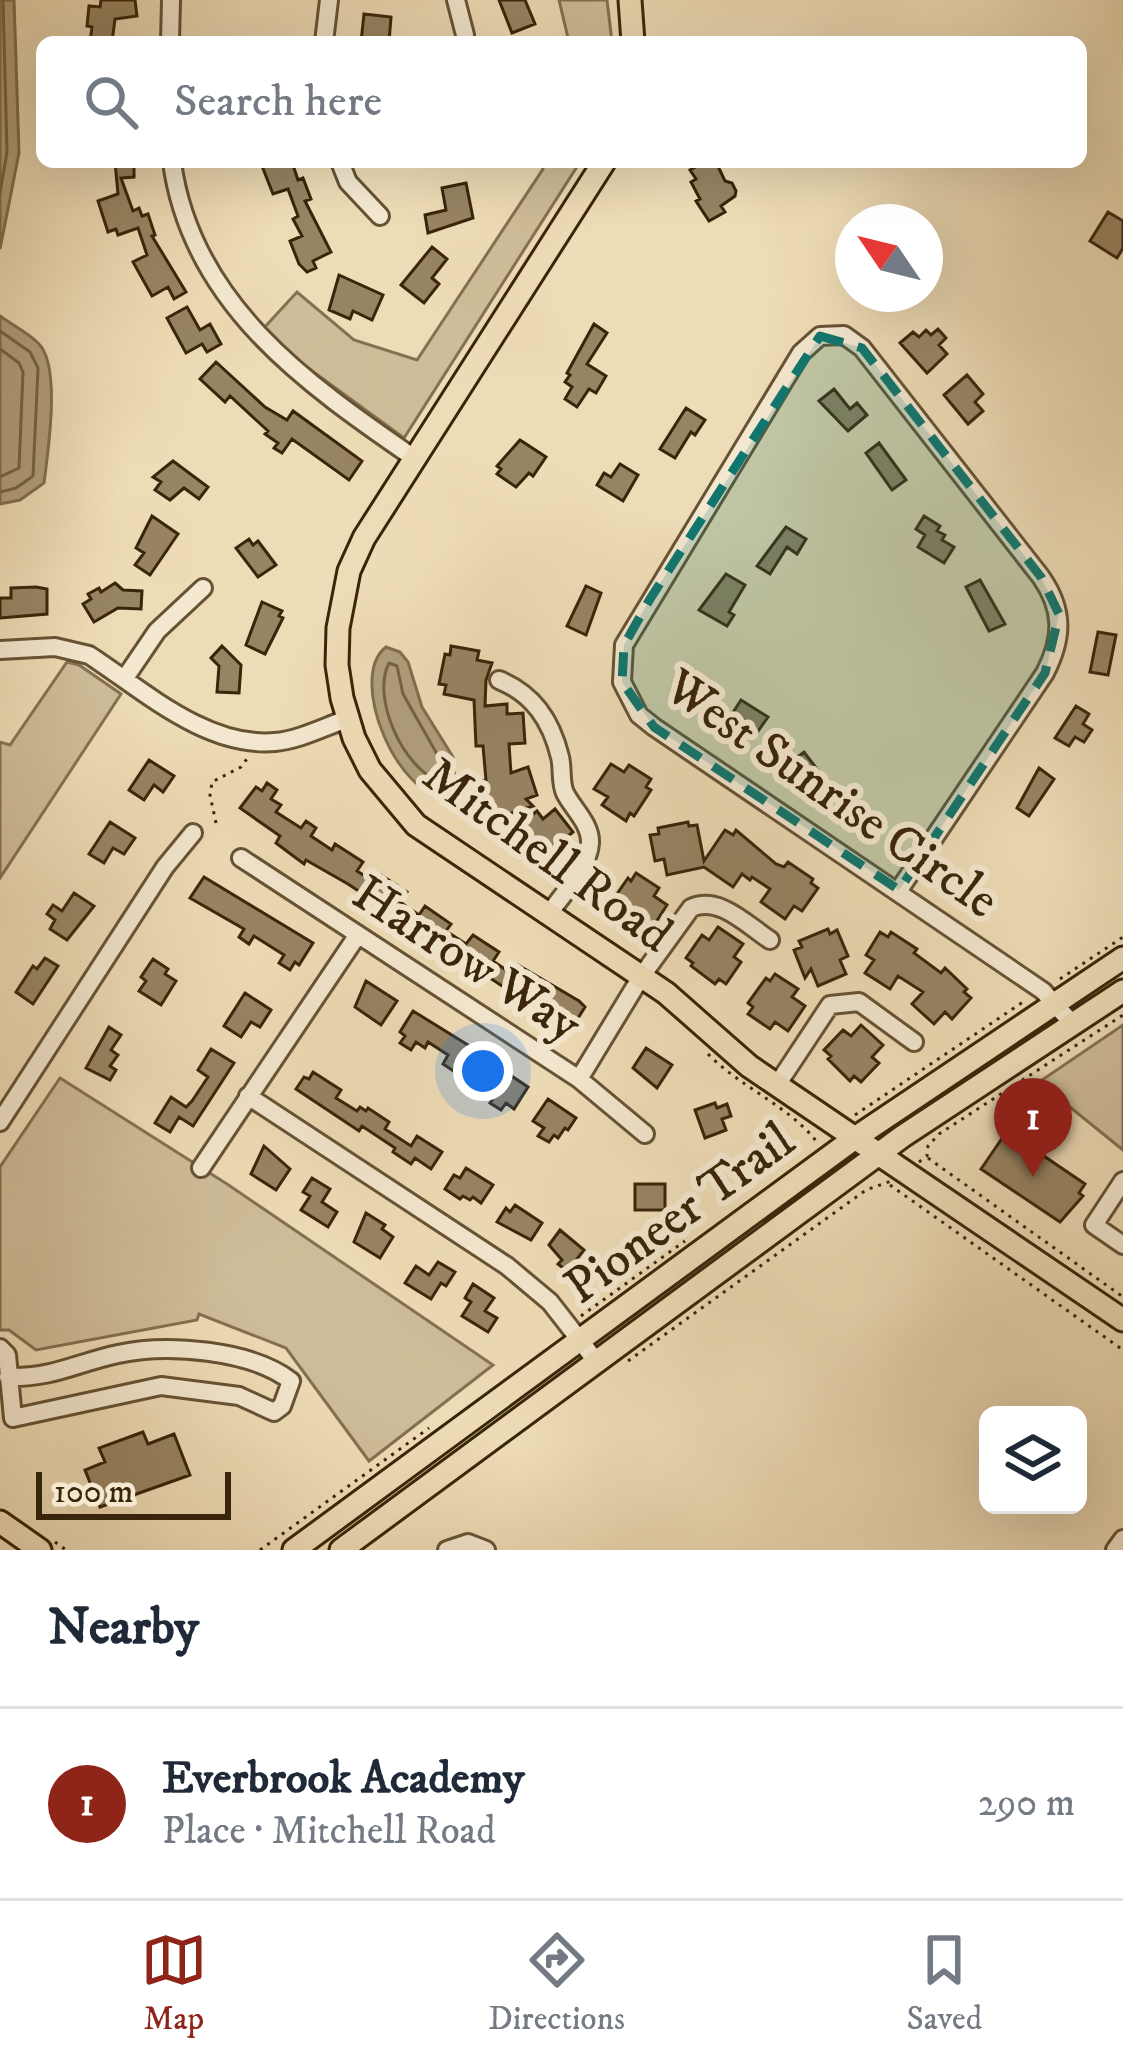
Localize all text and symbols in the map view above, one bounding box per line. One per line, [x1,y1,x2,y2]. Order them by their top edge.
search box [36,36,1087,168]
icon: search [78,69,144,135]
text: Search here [174,74,382,130]
north arrow [835,204,943,312]
street label: West Sunrise Circle [651,655,1011,933]
street label: Mitchell Road [410,744,685,968]
street label: Harrow Way [340,862,593,1058]
your location [453,1041,513,1101]
pin: 1 [994,1078,1072,1177]
street label: Pioneer Trail [552,1109,808,1319]
map controls [979,1406,1087,1514]
button: layers [979,1406,1087,1514]
scale bar [36,1466,231,1519]
text: 100 m [54,1472,133,1513]
text: Nearby [48,1596,199,1660]
text: Everbrook Academy [162,1751,524,1807]
text: 1 [80,1779,94,1828]
text: 290 m [978,1779,1075,1828]
text: Place · Mitchell Road [162,1807,496,1856]
tab: Map [141,1927,207,2040]
tab: Directions [488,1927,625,2040]
tab: Saved [906,1927,982,2040]

